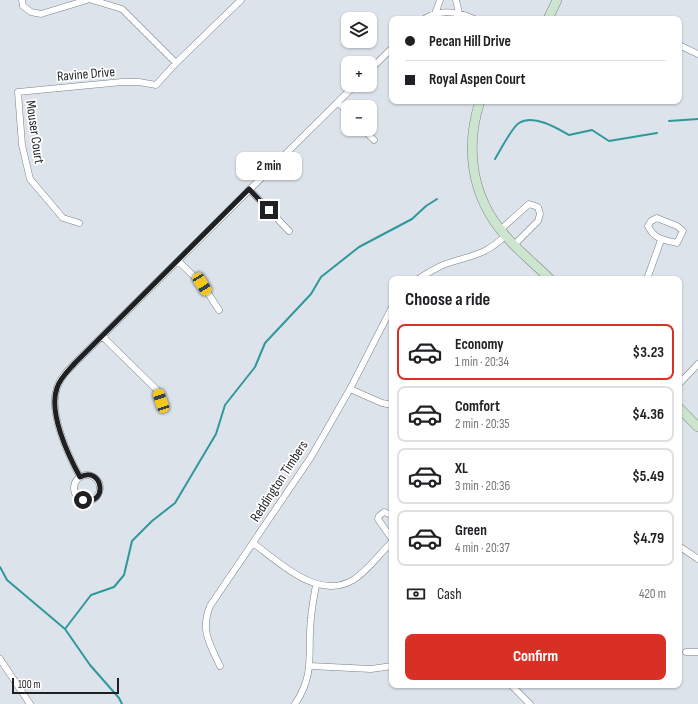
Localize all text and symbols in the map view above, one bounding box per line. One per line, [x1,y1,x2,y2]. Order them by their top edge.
map controls [341,12,377,136]
button: layers [341,12,377,48]
text: Pecan Hill Drive [429,32,511,51]
button: + [341,56,377,92]
street label: Ravine Drive [56,63,116,85]
text: Royal Aspen Court [429,70,526,89]
street label: Mouser Court [22,99,48,165]
button: − [341,100,377,136]
callout: 2 min [236,152,302,180]
text: 2 min [257,158,281,174]
route end [260,201,278,219]
car [191,271,213,297]
text: Choose a ride [405,289,490,310]
icon: car [407,334,443,370]
text: Economy [455,335,504,354]
text: $3.23 [633,343,664,362]
text: 1 min · 20:34 [455,354,509,370]
car [151,388,171,414]
icon: car [407,396,443,432]
text: Comfort [455,397,500,416]
text: $4.36 [632,405,664,424]
text: 2 min · 20:35 [455,416,510,432]
street label: Reddington Timbers [246,437,312,525]
icon: car [407,458,443,494]
text: XL [455,459,468,478]
text: $5.49 [632,467,664,486]
text: 3 min · 20:36 [455,478,510,494]
route start [74,491,92,509]
icon: car [407,520,443,556]
text: Green [455,521,487,540]
text: $4.79 [633,529,664,548]
text: 4 min · 20:37 [455,540,510,556]
icon: cash [405,583,427,605]
text: Cash [437,585,462,604]
text: 420 m [639,586,666,602]
button: Confirm [405,634,666,680]
scale bar [12,676,119,695]
text: 100 m [18,678,40,691]

